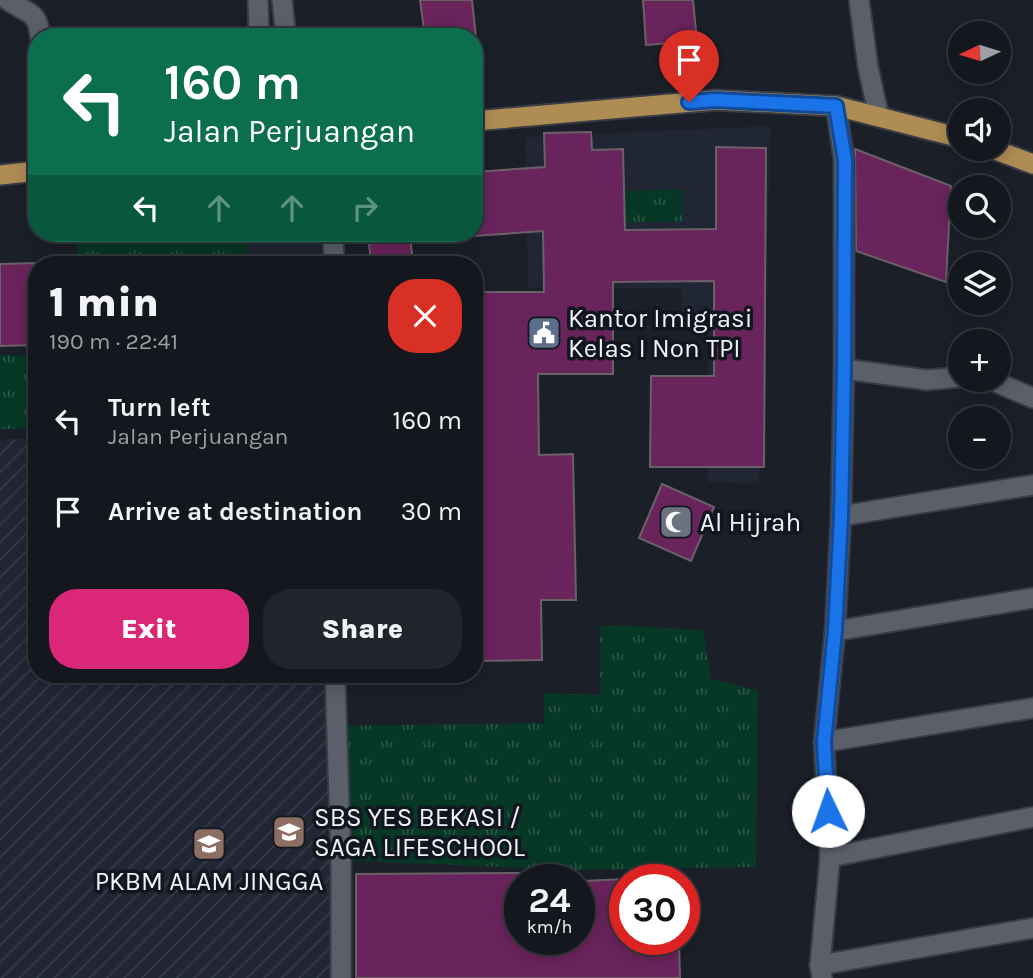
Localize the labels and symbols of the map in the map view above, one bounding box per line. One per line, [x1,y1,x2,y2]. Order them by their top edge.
north arrow [948,21,1012,84]
pin [659,30,719,102]
place label: Kantor Imigrasi Kelas I Non TPI [568,303,753,364]
public building icon: Kantor Imigrasi Kelas I Non TPI [525,314,563,352]
mosque icon: Al Hijrah [657,503,695,541]
place label: Al Hijrah [700,507,801,538]
position arrow [791,774,865,848]
place label: SBS YES BEKASI / SAGA LIFESCHOOL [314,802,525,863]
school or university icon: SBS YES BEKASI / SAGA LIFESCHOOL [270,813,308,851]
school or university icon: PKBM ALAM JINGGA [190,825,228,863]
speed limit sign: 30 [609,864,700,955]
place label: PKBM ALAM JINGGA [95,866,323,897]

